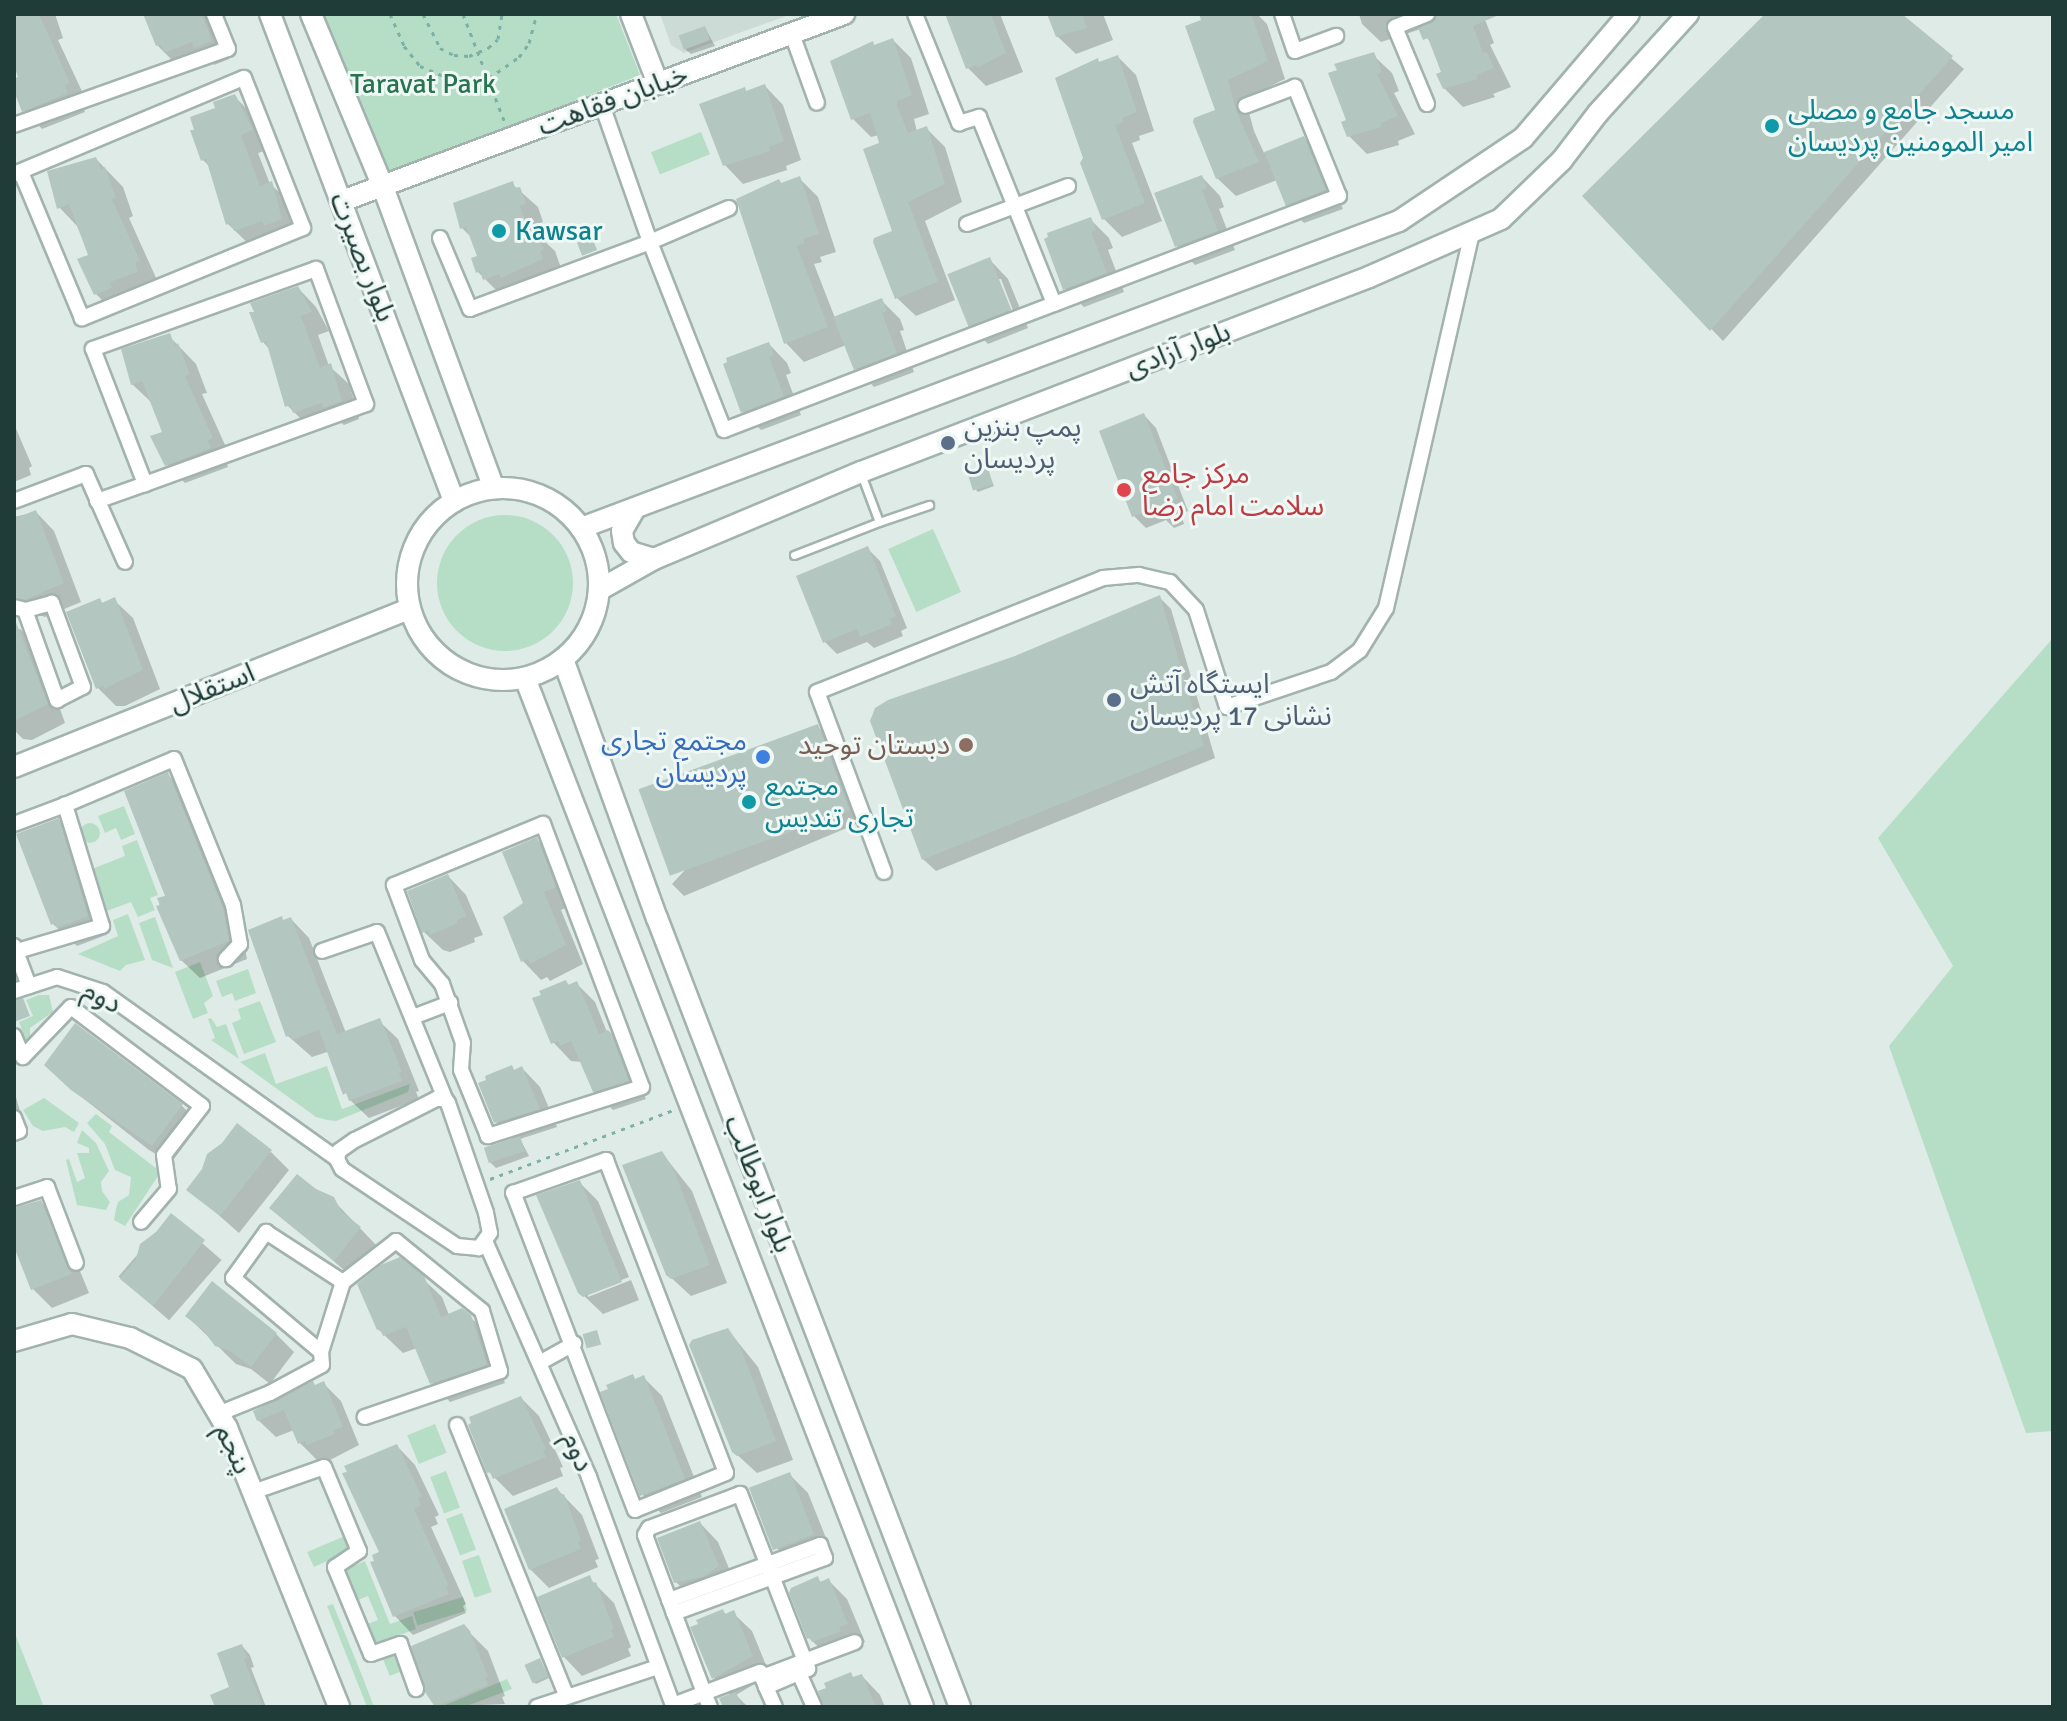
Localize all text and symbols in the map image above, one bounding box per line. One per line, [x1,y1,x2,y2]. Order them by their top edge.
street label: خیابان فقاهت [533,57,693,143]
park label: Taravat Park [350,67,496,101]
place label: مسجد جامع و مصلی امیر المومنین پردیسان [1788,93,2033,159]
marker: مسجد جامع و مصلی امیر المومنین پردیسان [1763,117,1781,135]
street label: بلوار بصیرت [323,188,403,326]
place label: Kawsar [515,214,603,248]
marker: Kawsar [490,222,508,240]
street label: بلوار آزادی [1121,315,1235,385]
place label: پمپ بنزین پردیسان [964,410,1082,476]
marker: پمپ بنزین پردیسان [939,434,957,452]
place label: مرکز جامع سلامت امام رضا [1142,457,1324,523]
marker: مرکز جامع سلامت امام رضا [1113,479,1135,501]
street label: استقلال [164,656,260,720]
place label: ایستگاه آتش نشانی 17 پردیسان [1130,667,1332,733]
marker: ایستگاه آتش نشانی 17 پردیسان [1105,691,1123,709]
place label: مجتمع تجاری پردیسان [601,724,747,790]
place label: دبستان توحید [798,728,950,762]
marker: دبستان توحید [957,736,975,754]
marker: مجتمع تجاری پردیسان [754,748,772,766]
place label: مجتمع تجاری تندیس [765,769,914,835]
marker: مجتمع تجاری تندیس [740,793,758,811]
street label: دوم [77,973,127,1021]
street label: بلوار ابوطالب [717,1110,801,1258]
street label: پنجم [208,1419,260,1479]
street label: دوم [555,1427,601,1477]

